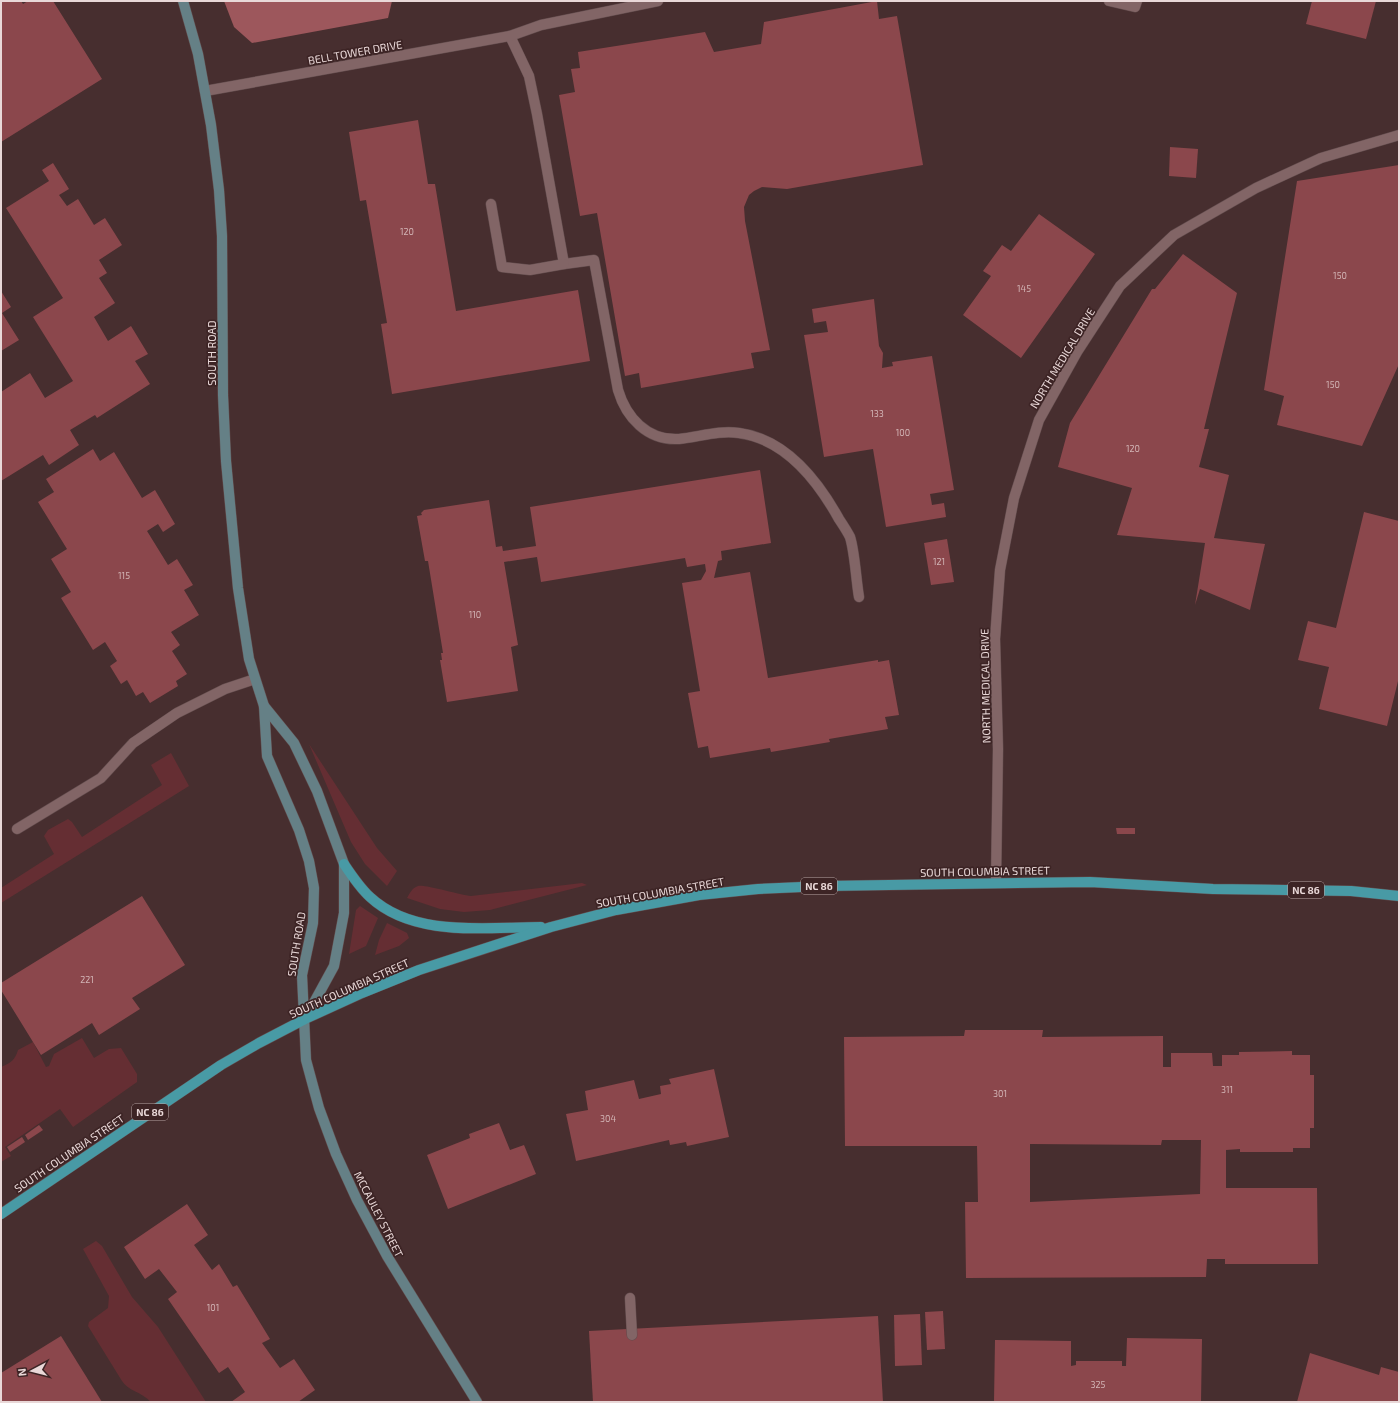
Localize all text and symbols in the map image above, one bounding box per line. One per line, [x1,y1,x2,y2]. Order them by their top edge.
street label: BELL TOWER DRIVE [307,37,403,67]
house number: 120 [400,226,414,237]
house number: 150 [1333,270,1347,281]
house number: 145 [1017,283,1031,294]
street label: NORTH MEDICAL DRIVE [1027,305,1097,411]
street label: SOUTH ROAD [205,320,218,386]
house number: 150 [1326,379,1340,390]
house number: 133 [870,408,884,419]
house number: 100 [896,427,910,438]
house number: 120 [1126,443,1140,454]
house number: 121 [933,556,945,567]
house number: 115 [118,570,130,581]
house number: 110 [469,609,481,620]
street label: NORTH MEDICAL DRIVE [977,629,993,743]
street label: SOUTH COLUMBIA STREET [920,863,1051,879]
street label: SOUTH COLUMBIA STREET [595,874,726,910]
road number: NC 86 [801,878,837,894]
road number: NC 86 [1288,882,1324,898]
street label: SOUTH ROAD [284,911,308,977]
street label: SOUTH COLUMBIA STREET [287,955,411,1020]
house number: 221 [80,974,94,985]
house number: 311 [1221,1084,1233,1095]
house number: 301 [993,1088,1007,1099]
road number: NC 86 [132,1104,168,1120]
street label: SOUTH COLUMBIA STREET [12,1111,127,1195]
house number: 304 [600,1113,616,1124]
street label: MCCAULEY STREET [352,1169,407,1260]
house number: 101 [207,1302,219,1313]
north arrow [12,1351,52,1391]
text: N [15,1367,29,1377]
house number: 325 [1091,1379,1106,1390]

